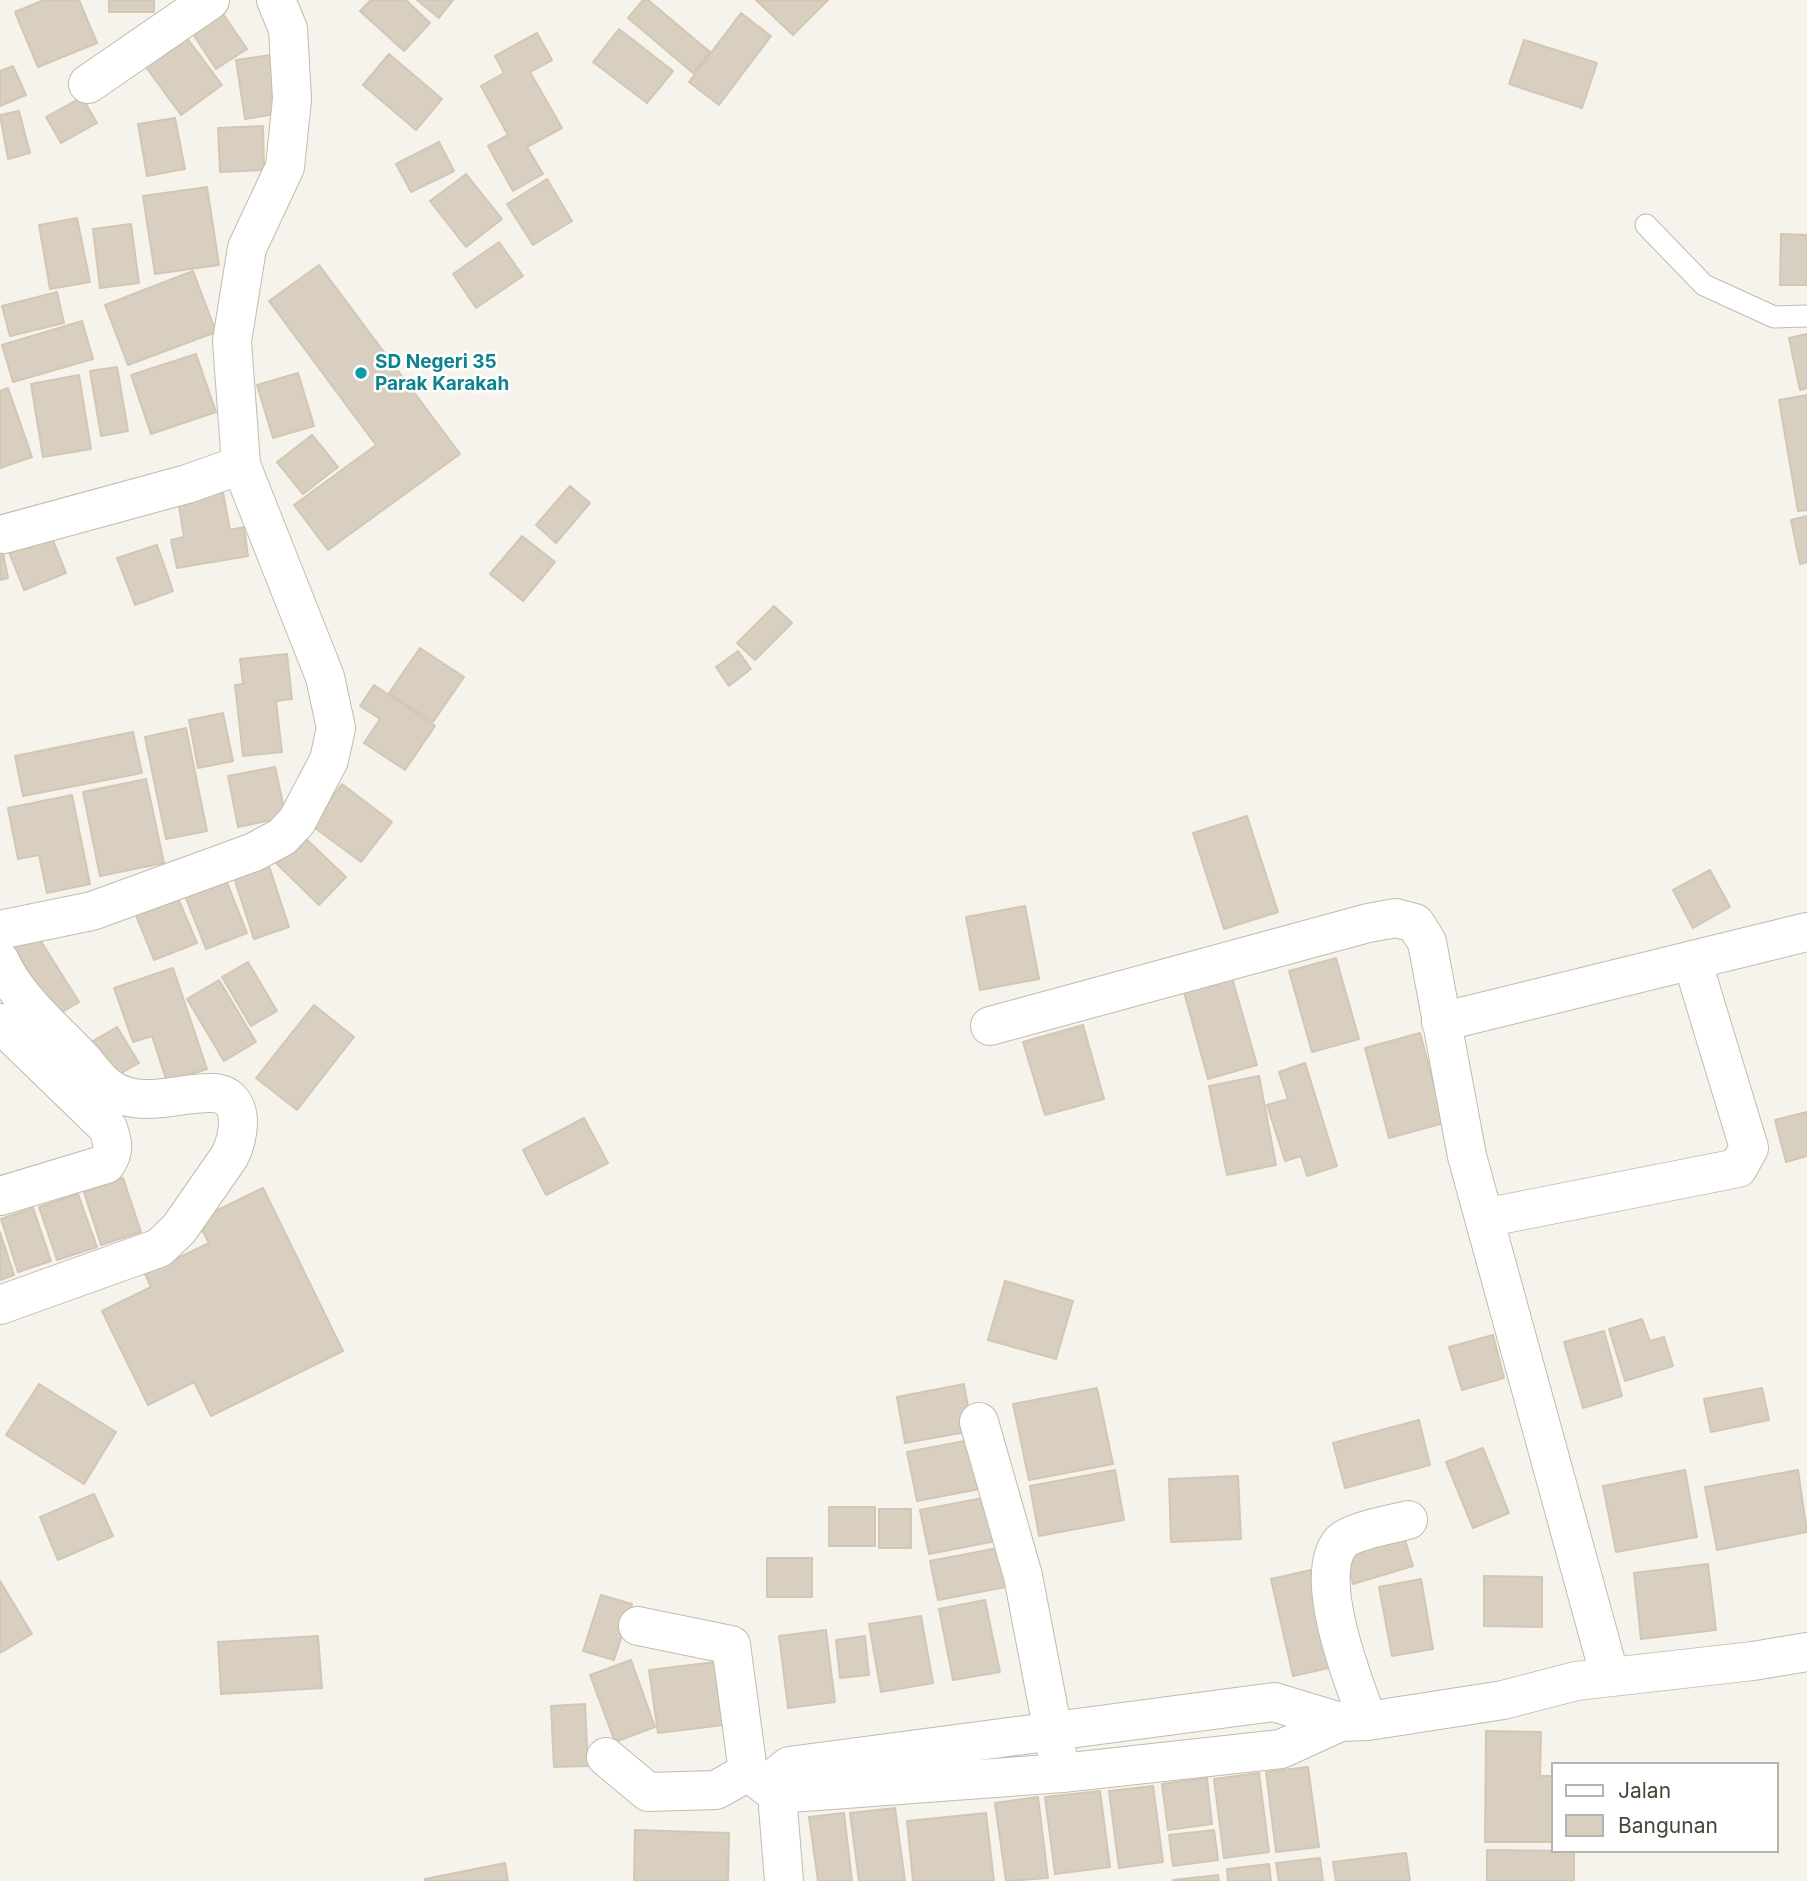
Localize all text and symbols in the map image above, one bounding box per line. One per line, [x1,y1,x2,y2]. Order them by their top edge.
place label: SD Negeri 35 Parak Karakah [375,351,509,395]
marker: SD Negeri 35 Parak Karakah [353,365,369,381]
legend [1552,1762,1779,1853]
text: Jalan [1618,1778,1671,1803]
text: Bangunan [1618,1813,1718,1838]

